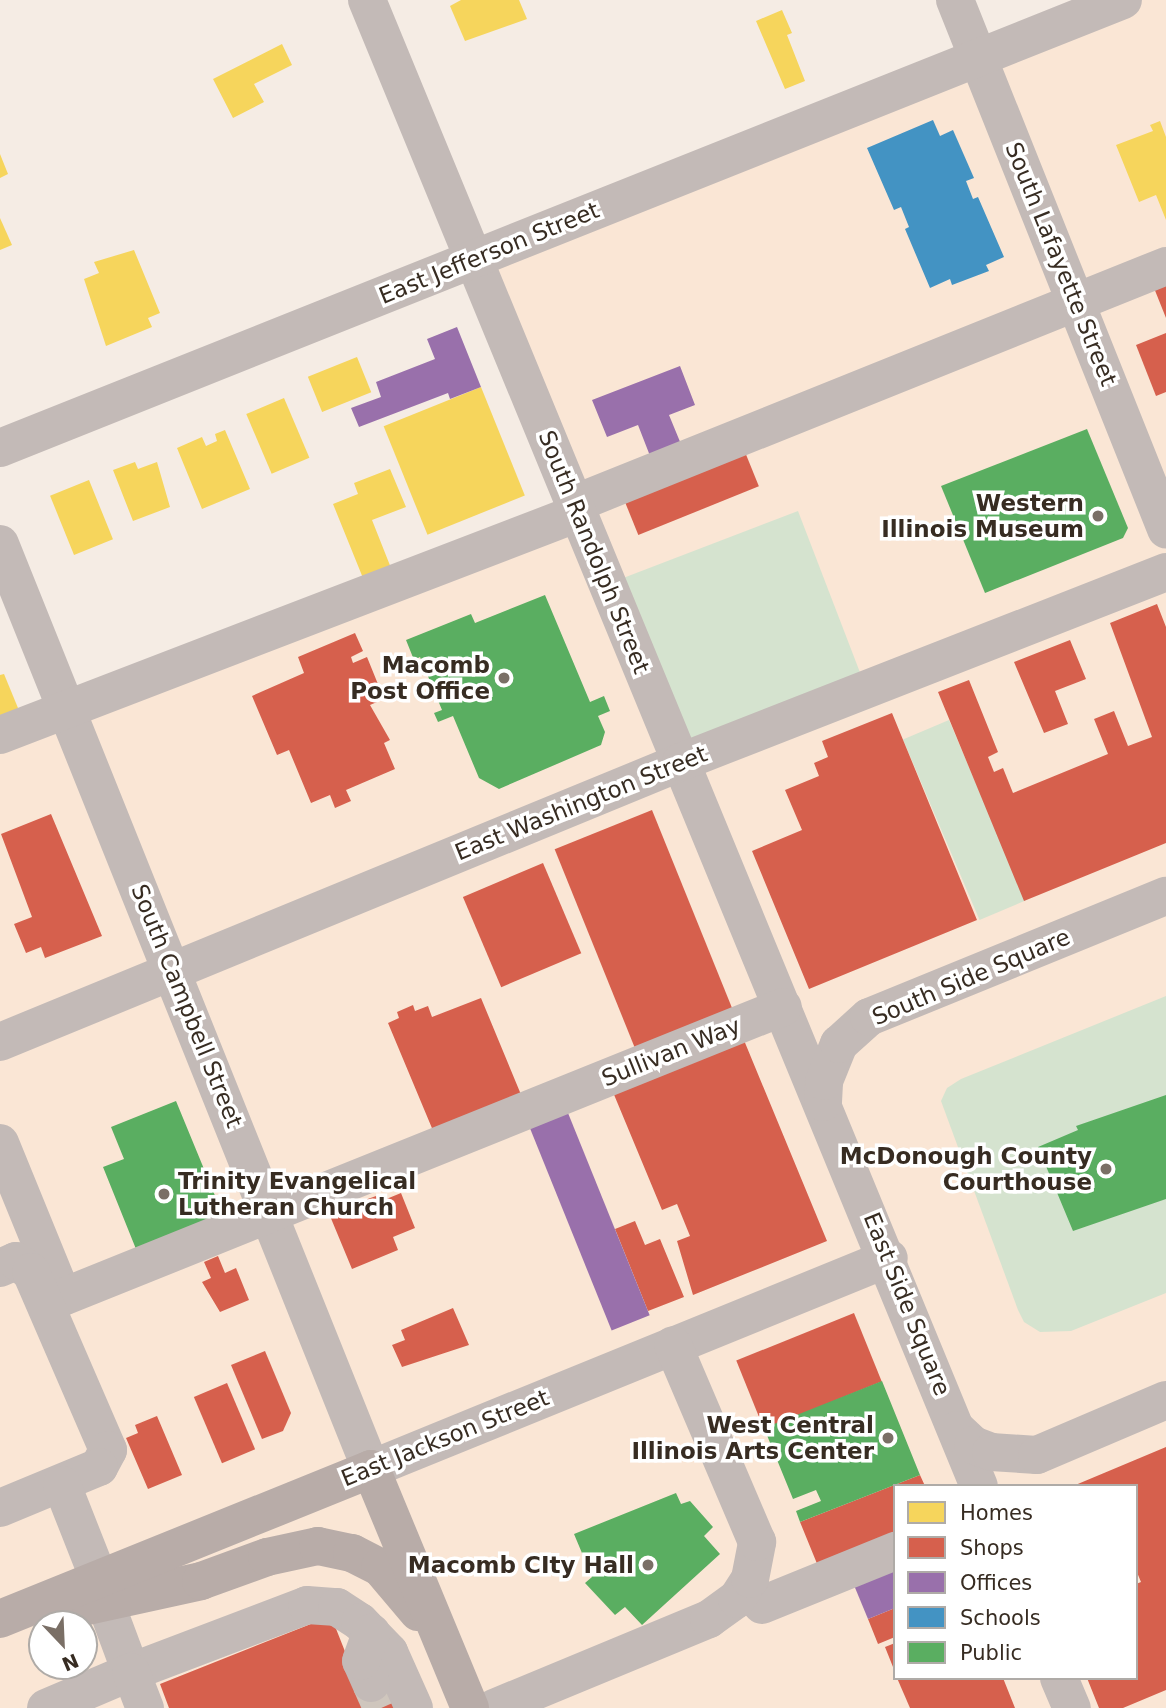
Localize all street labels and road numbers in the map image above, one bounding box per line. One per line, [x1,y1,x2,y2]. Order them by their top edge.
street label: South Lafayette Street [999,138,1123,390]
street label: East Jefferson Street [375,196,603,310]
street label: South Randolph Street [533,426,655,678]
street label: East Washington Street [451,740,711,866]
street label: South Campbell Street [125,880,249,1132]
street label: South Side Square [868,923,1074,1031]
street label: Sullivan Way [598,1012,744,1092]
street label: East Side Square [858,1208,956,1400]
street label: East Jackson Street [337,1384,553,1492]

